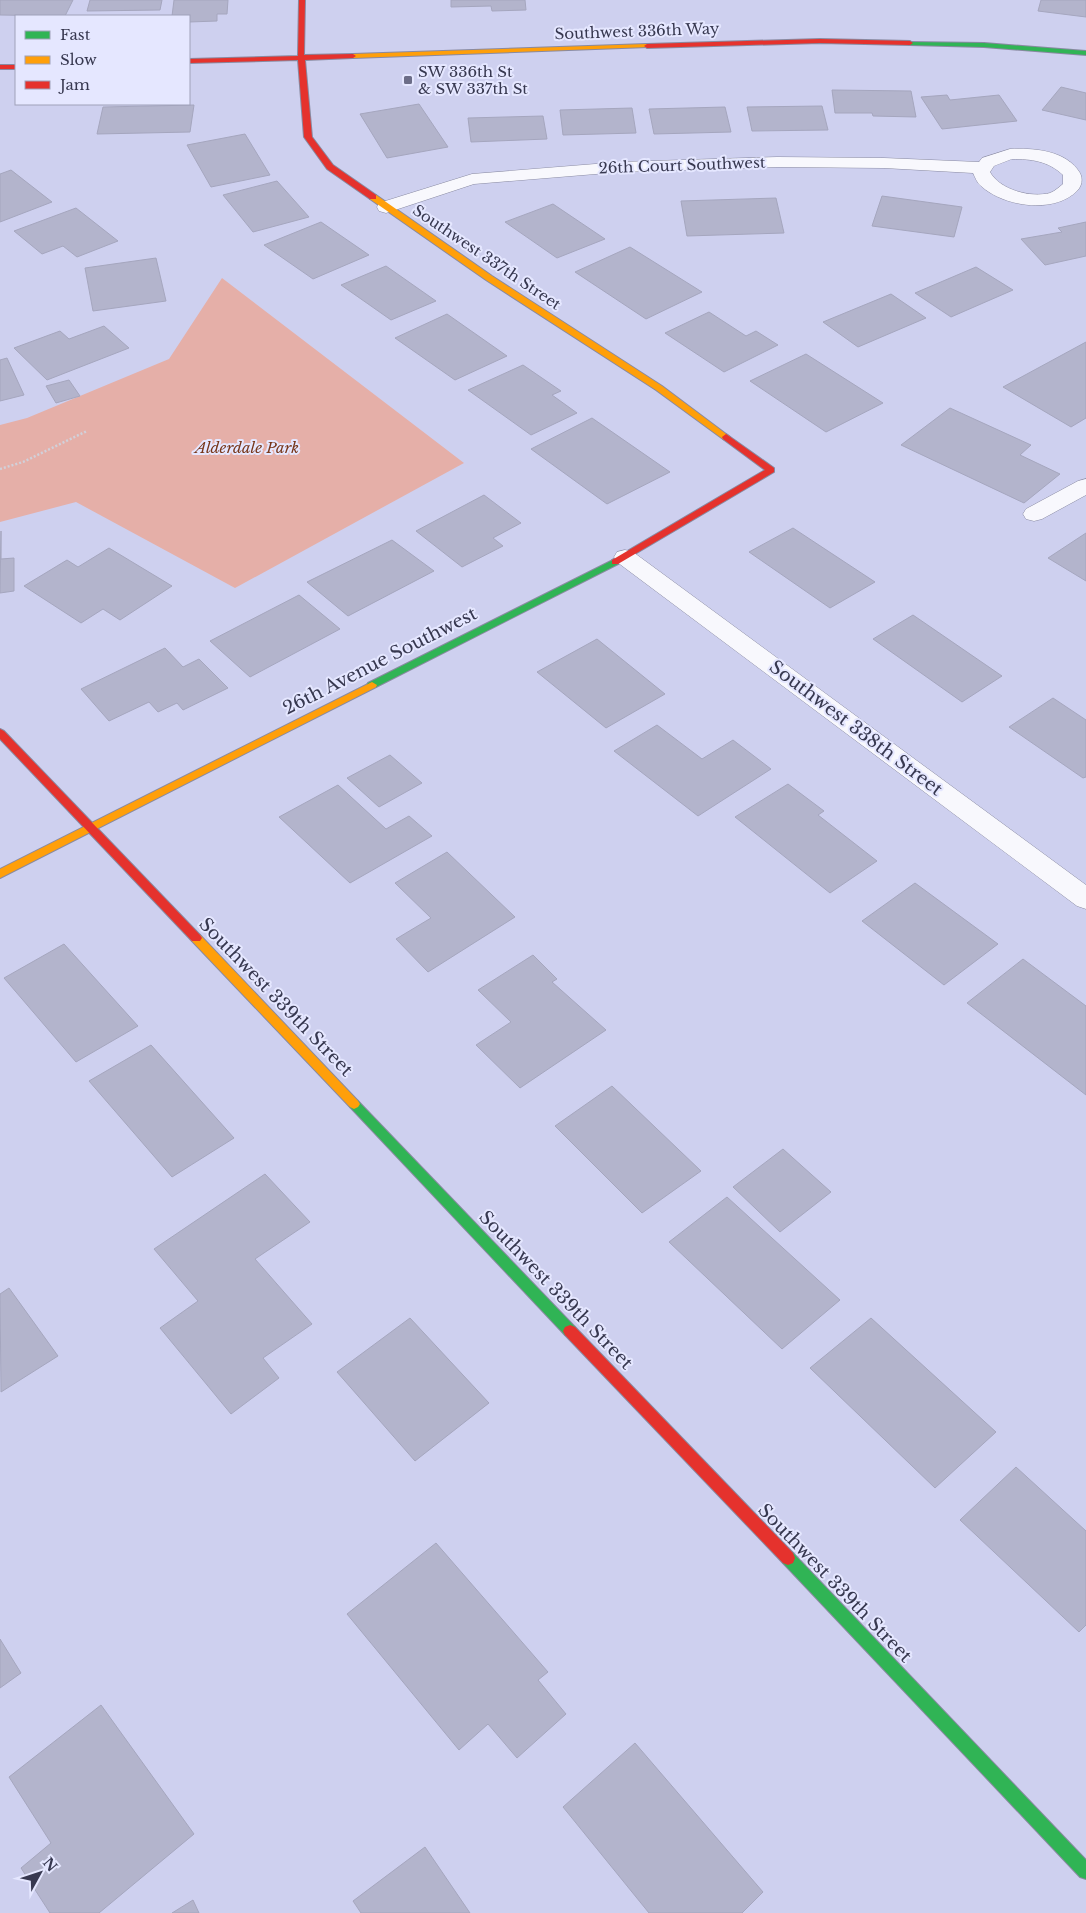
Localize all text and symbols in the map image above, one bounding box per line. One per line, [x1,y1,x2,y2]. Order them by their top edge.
legend [15,15,190,105]
street label: Southwest 336th Way [554,19,720,43]
text: Fast [60,25,91,44]
text: Slow [60,50,97,69]
place label: SW 336th St & SW 337th St [418,62,528,98]
marker: SW 336th St & SW 337th St [402,74,414,86]
text: Jam [58,75,90,94]
street label: 26th Court Southwest [598,153,766,177]
street label: Southwest 337th Street [409,200,565,314]
park label: Alderdale Park [193,438,299,457]
street label: 26th Avenue Southwest [279,602,481,720]
street label: Southwest 338th Street [765,656,947,800]
street label: Southwest 339th Street [194,913,358,1081]
street label: Southwest 339th Street [474,1206,638,1374]
street label: Southwest 339th Street [753,1499,917,1667]
north arrow [15,1848,65,1898]
text: N [39,1854,61,1875]

